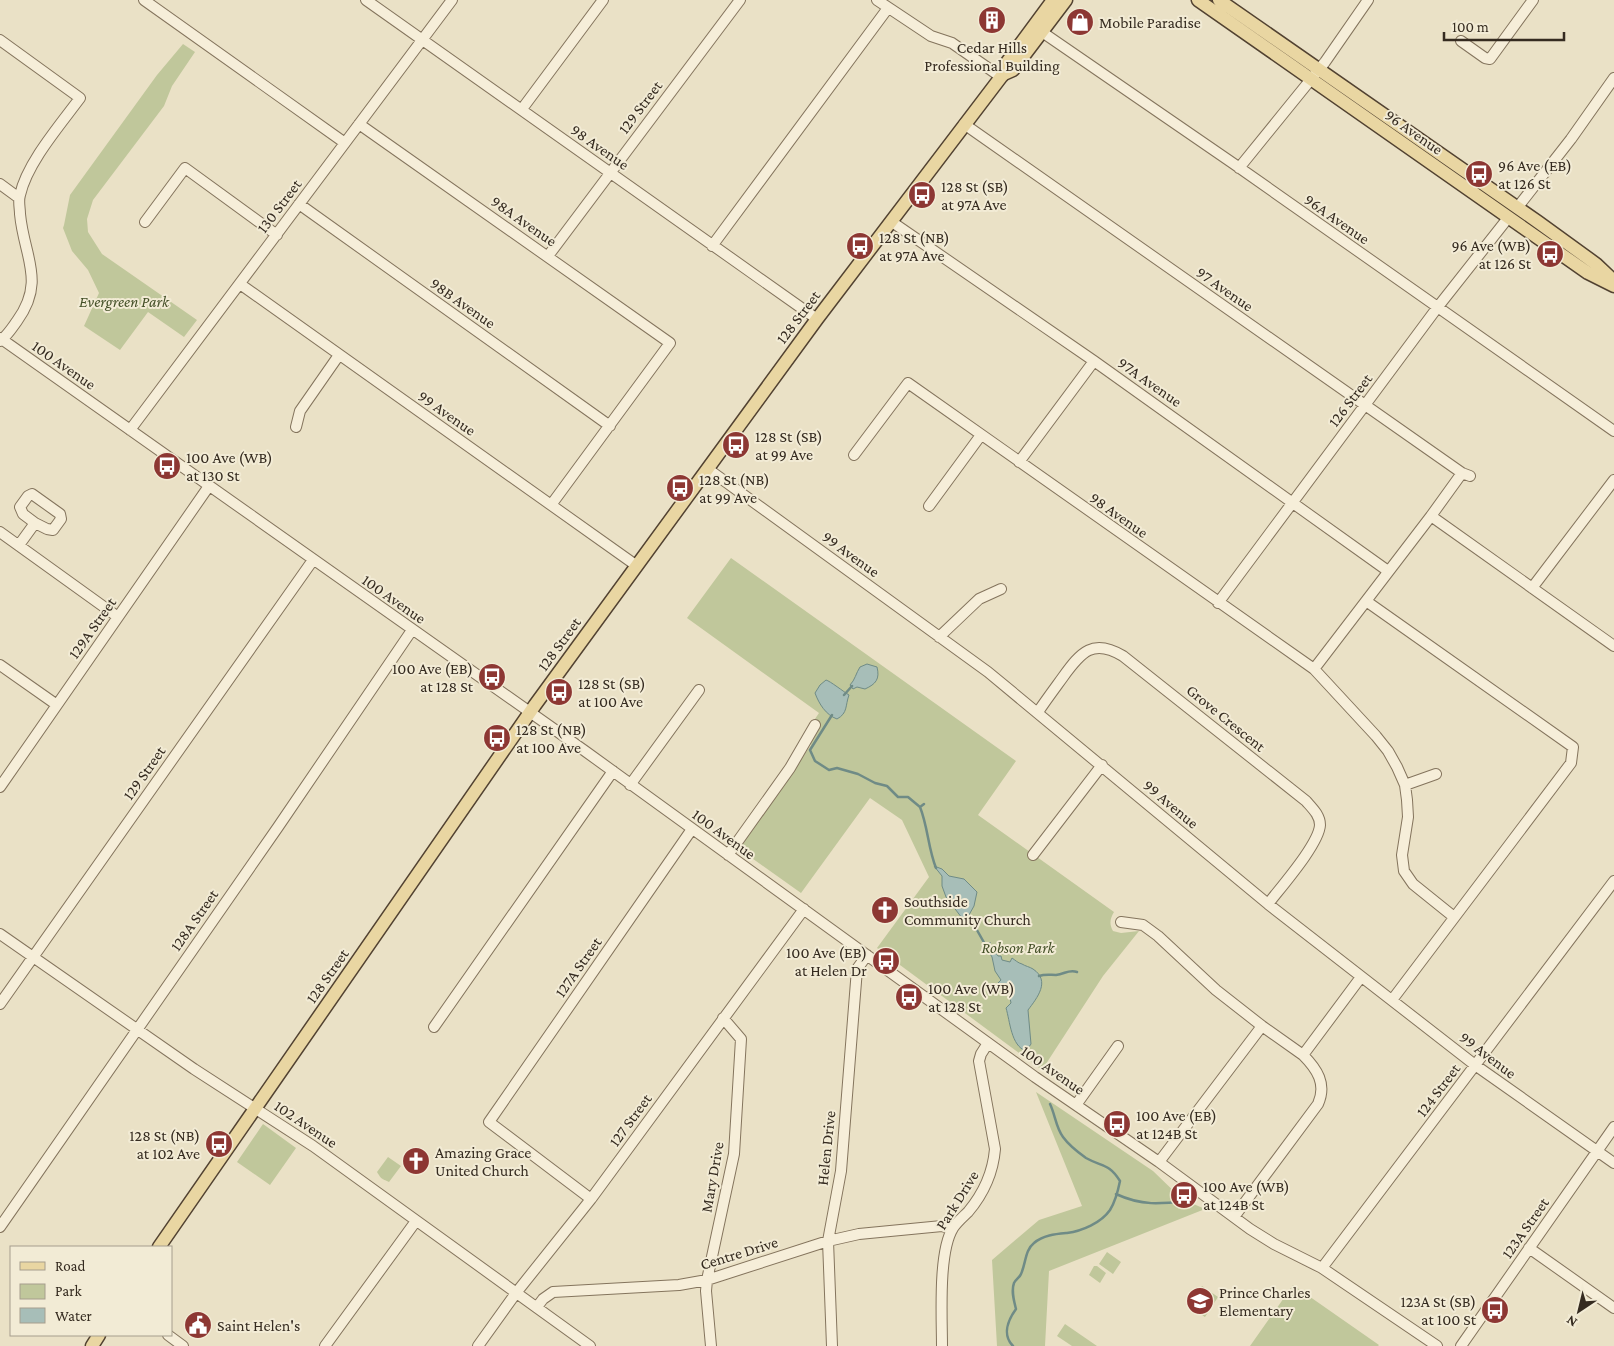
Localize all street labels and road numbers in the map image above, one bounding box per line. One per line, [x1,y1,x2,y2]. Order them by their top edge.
street label: 129 Street [615,77,666,137]
street label: 96 Avenue [1382,106,1446,158]
street label: 98 Avenue [568,121,632,173]
street label: 130 Street [253,175,305,236]
street label: 96A Avenue [1301,190,1373,248]
street label: 98A Avenue [488,192,560,250]
street label: 97 Avenue [1193,263,1257,315]
street label: 98B Avenue [427,274,499,332]
street label: 128 Street [773,287,824,347]
street label: 100 Avenue [29,337,99,393]
street label: 97A Avenue [1115,354,1185,410]
street label: 126 Street [1325,370,1376,430]
street label: 99 Avenue [415,387,479,439]
street label: 98 Avenue [1087,489,1151,541]
street label: 99 Avenue [819,528,883,580]
street label: 100 Avenue [359,571,429,627]
street label: 129A Street [65,594,120,662]
street label: 128 Street [534,613,585,674]
street label: Grove Crescent [1183,681,1269,755]
street label: 129 Street [119,742,169,803]
street label: 99 Avenue [1140,776,1202,832]
street label: 100 Avenue [689,806,759,862]
street label: 128A Street [167,885,222,954]
street label: 127A Street [551,933,605,1000]
street label: 128 Street [302,945,352,1006]
street label: 99 Avenue [1456,1028,1520,1082]
street label: 100 Avenue [1018,1042,1088,1098]
street label: 124 Street [1413,1060,1464,1120]
street label: 127 Street [605,1090,655,1149]
street label: 102 Avenue [271,1097,341,1151]
street label: Helen Drive [814,1110,838,1186]
street label: Mary Drive [697,1140,728,1214]
street label: Park Drive [932,1167,982,1233]
street label: 123A Street [1498,1194,1552,1262]
street label: Centre Drive [698,1233,780,1273]

